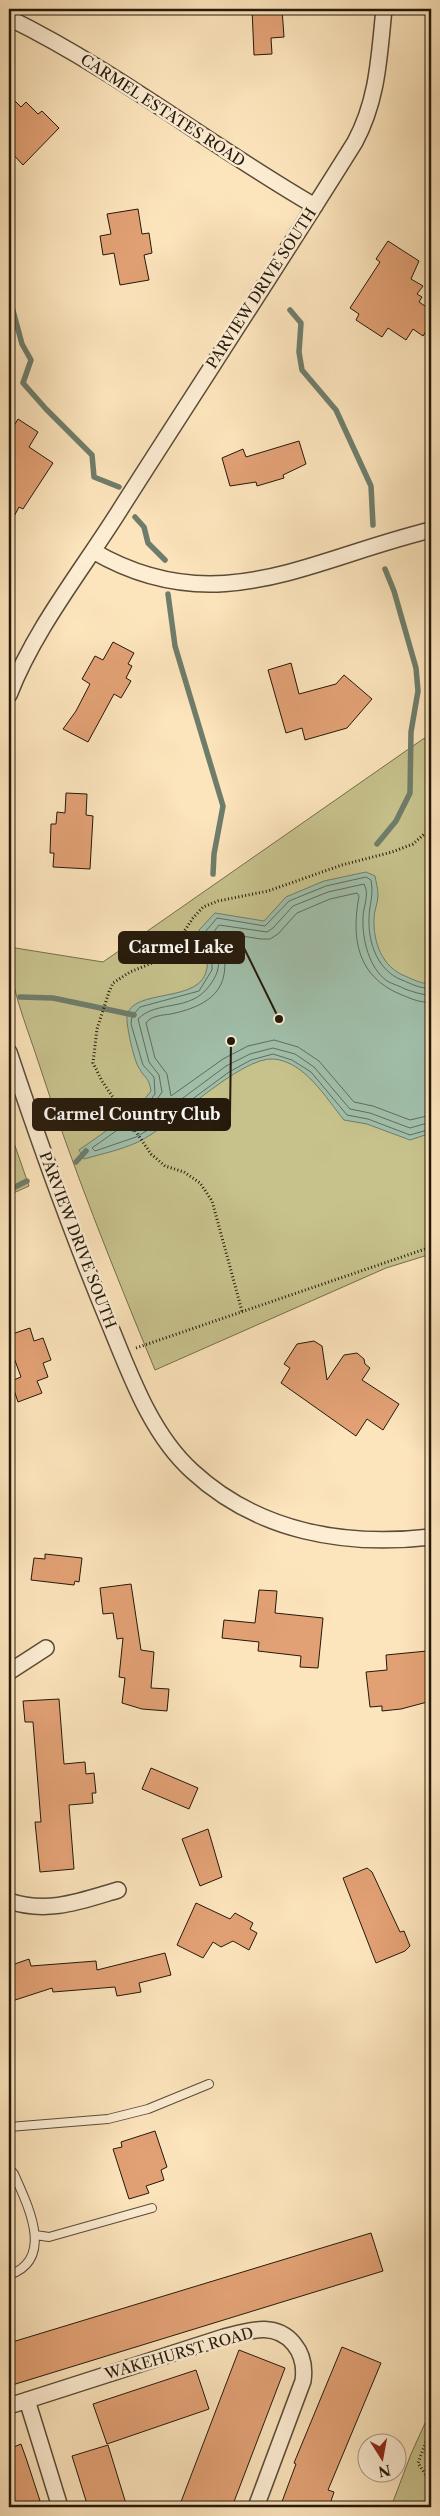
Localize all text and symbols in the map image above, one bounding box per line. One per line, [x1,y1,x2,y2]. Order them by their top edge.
street label: CARMEL ESTATES ROAD [77,50,249,170]
street label: PARVIEW DRIVE SOUTH [202,204,320,372]
callout: Carmel Lake [119,932,244,963]
text: Carmel Lake [128,937,234,957]
callout: Carmel Country Club [33,1099,230,1130]
text: Carmel Country Club [44,1104,220,1124]
street label: PARVIEW DRIVE SOUTH [35,1149,121,1331]
street label: WAKEHURST ROAD [102,2323,255,2384]
north arrow [358,2434,408,2484]
text: N [377,2461,392,2481]

